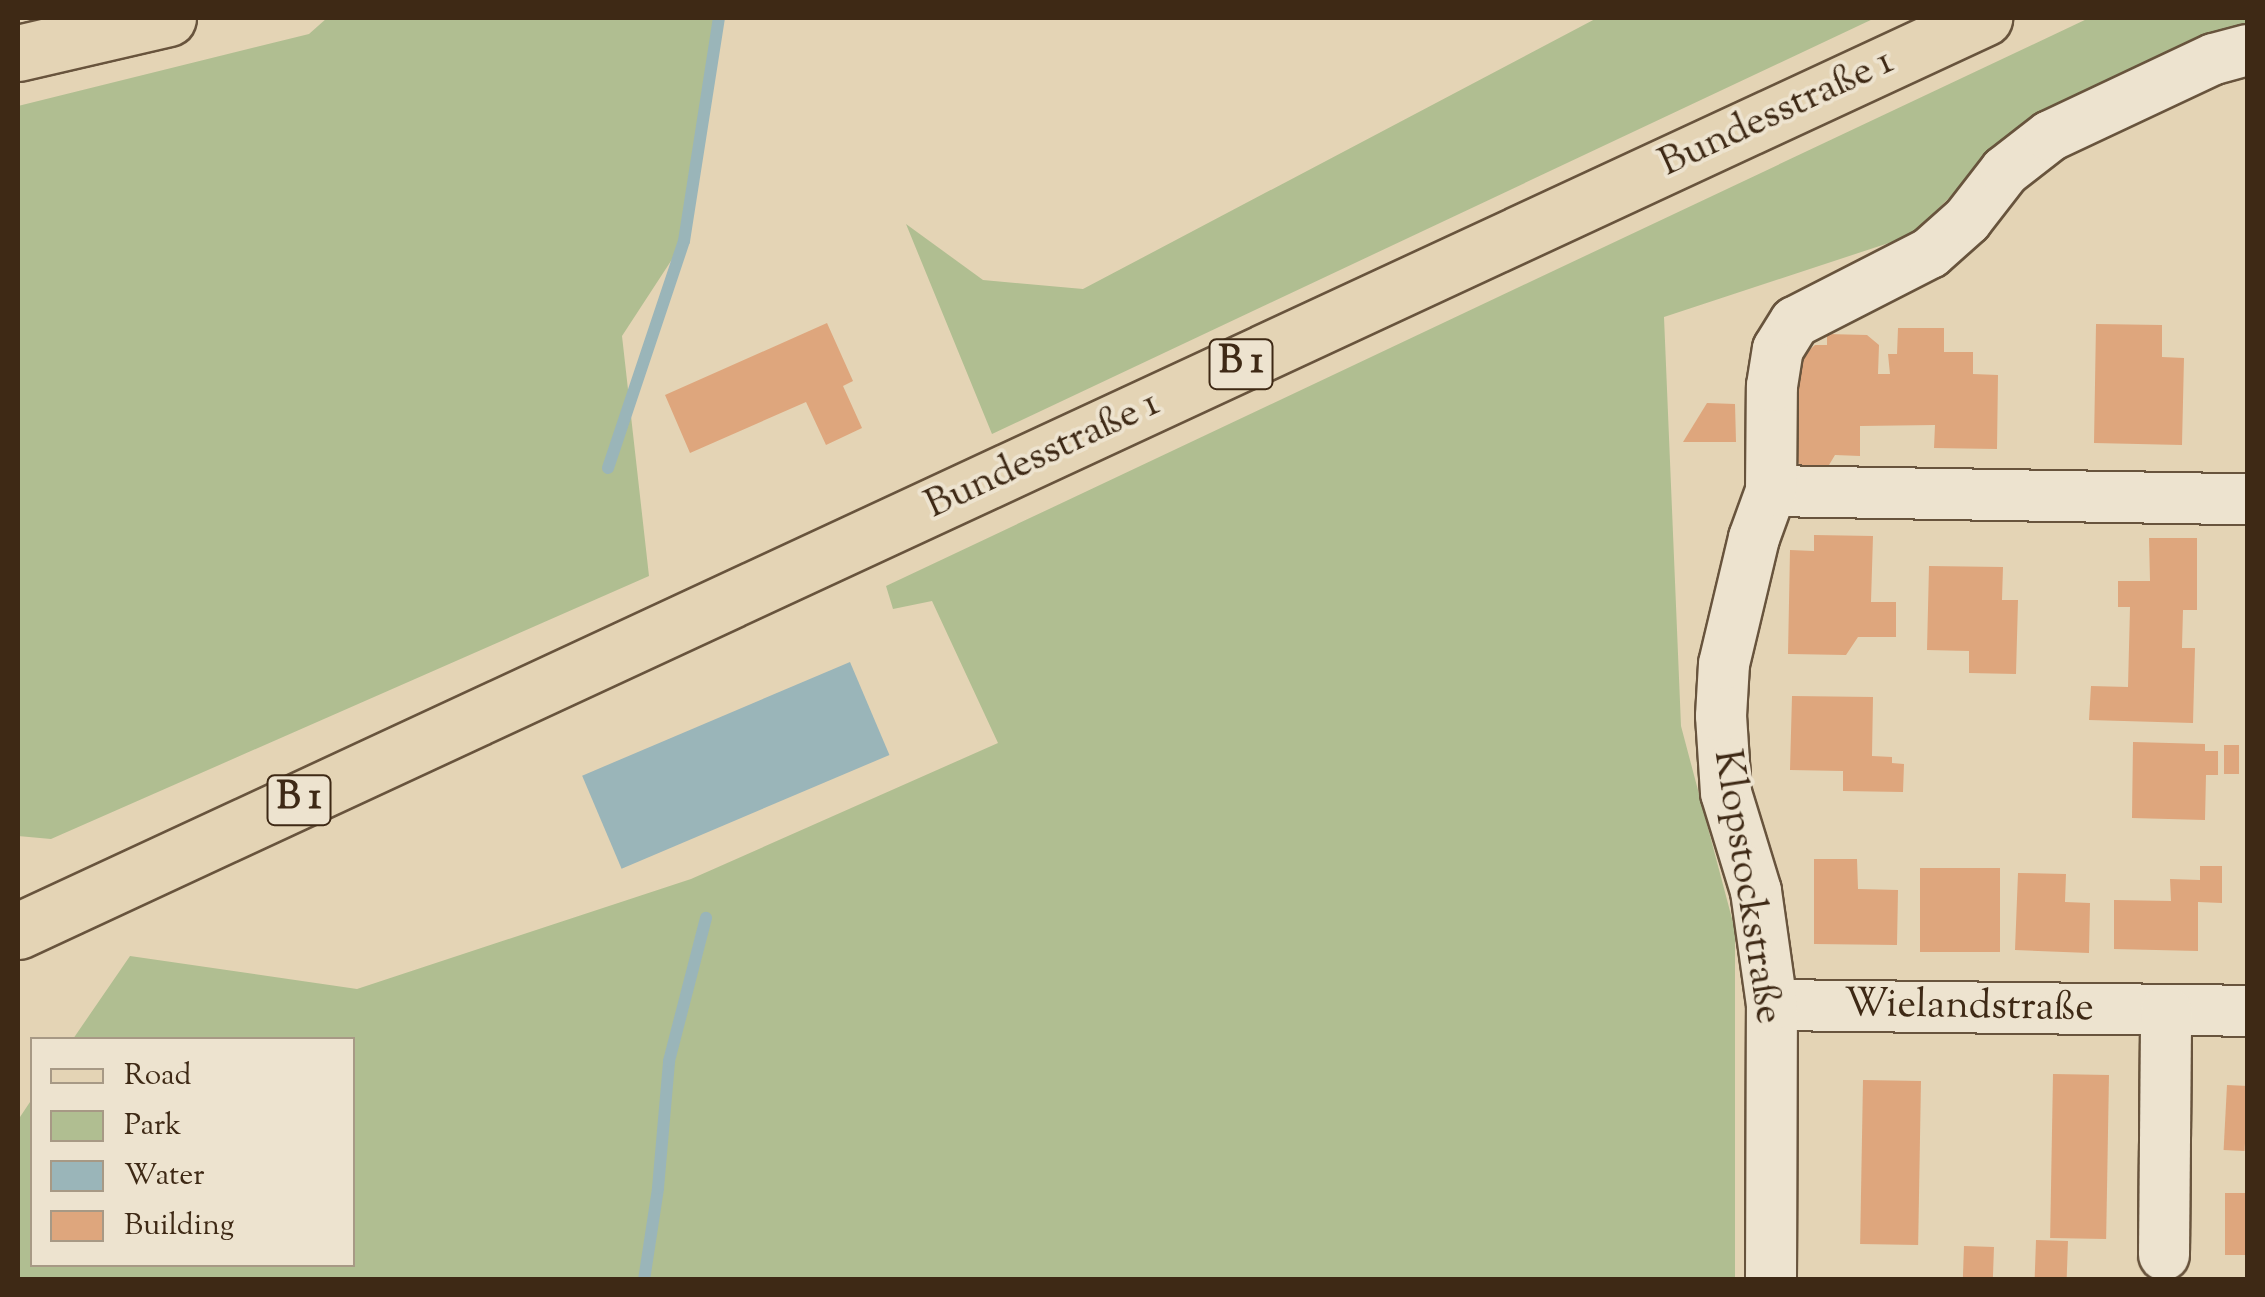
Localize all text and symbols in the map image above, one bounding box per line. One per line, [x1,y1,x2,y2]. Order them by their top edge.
street label: Bundesstraße 1 [1652,39,1902,189]
road number: B 1 [1208,331,1274,397]
street label: Bundesstraße 1 [918,381,1168,531]
street label: Klopstockstraße [1701,746,1791,1028]
road number: B 1 [266,767,332,833]
street label: Wielandstraße [1844,982,2094,1034]
legend [30,1037,355,1267]
text: Road [124,1055,191,1098]
text: Park [124,1105,181,1148]
text: Water [124,1155,205,1198]
text: Building [124,1205,234,1248]

